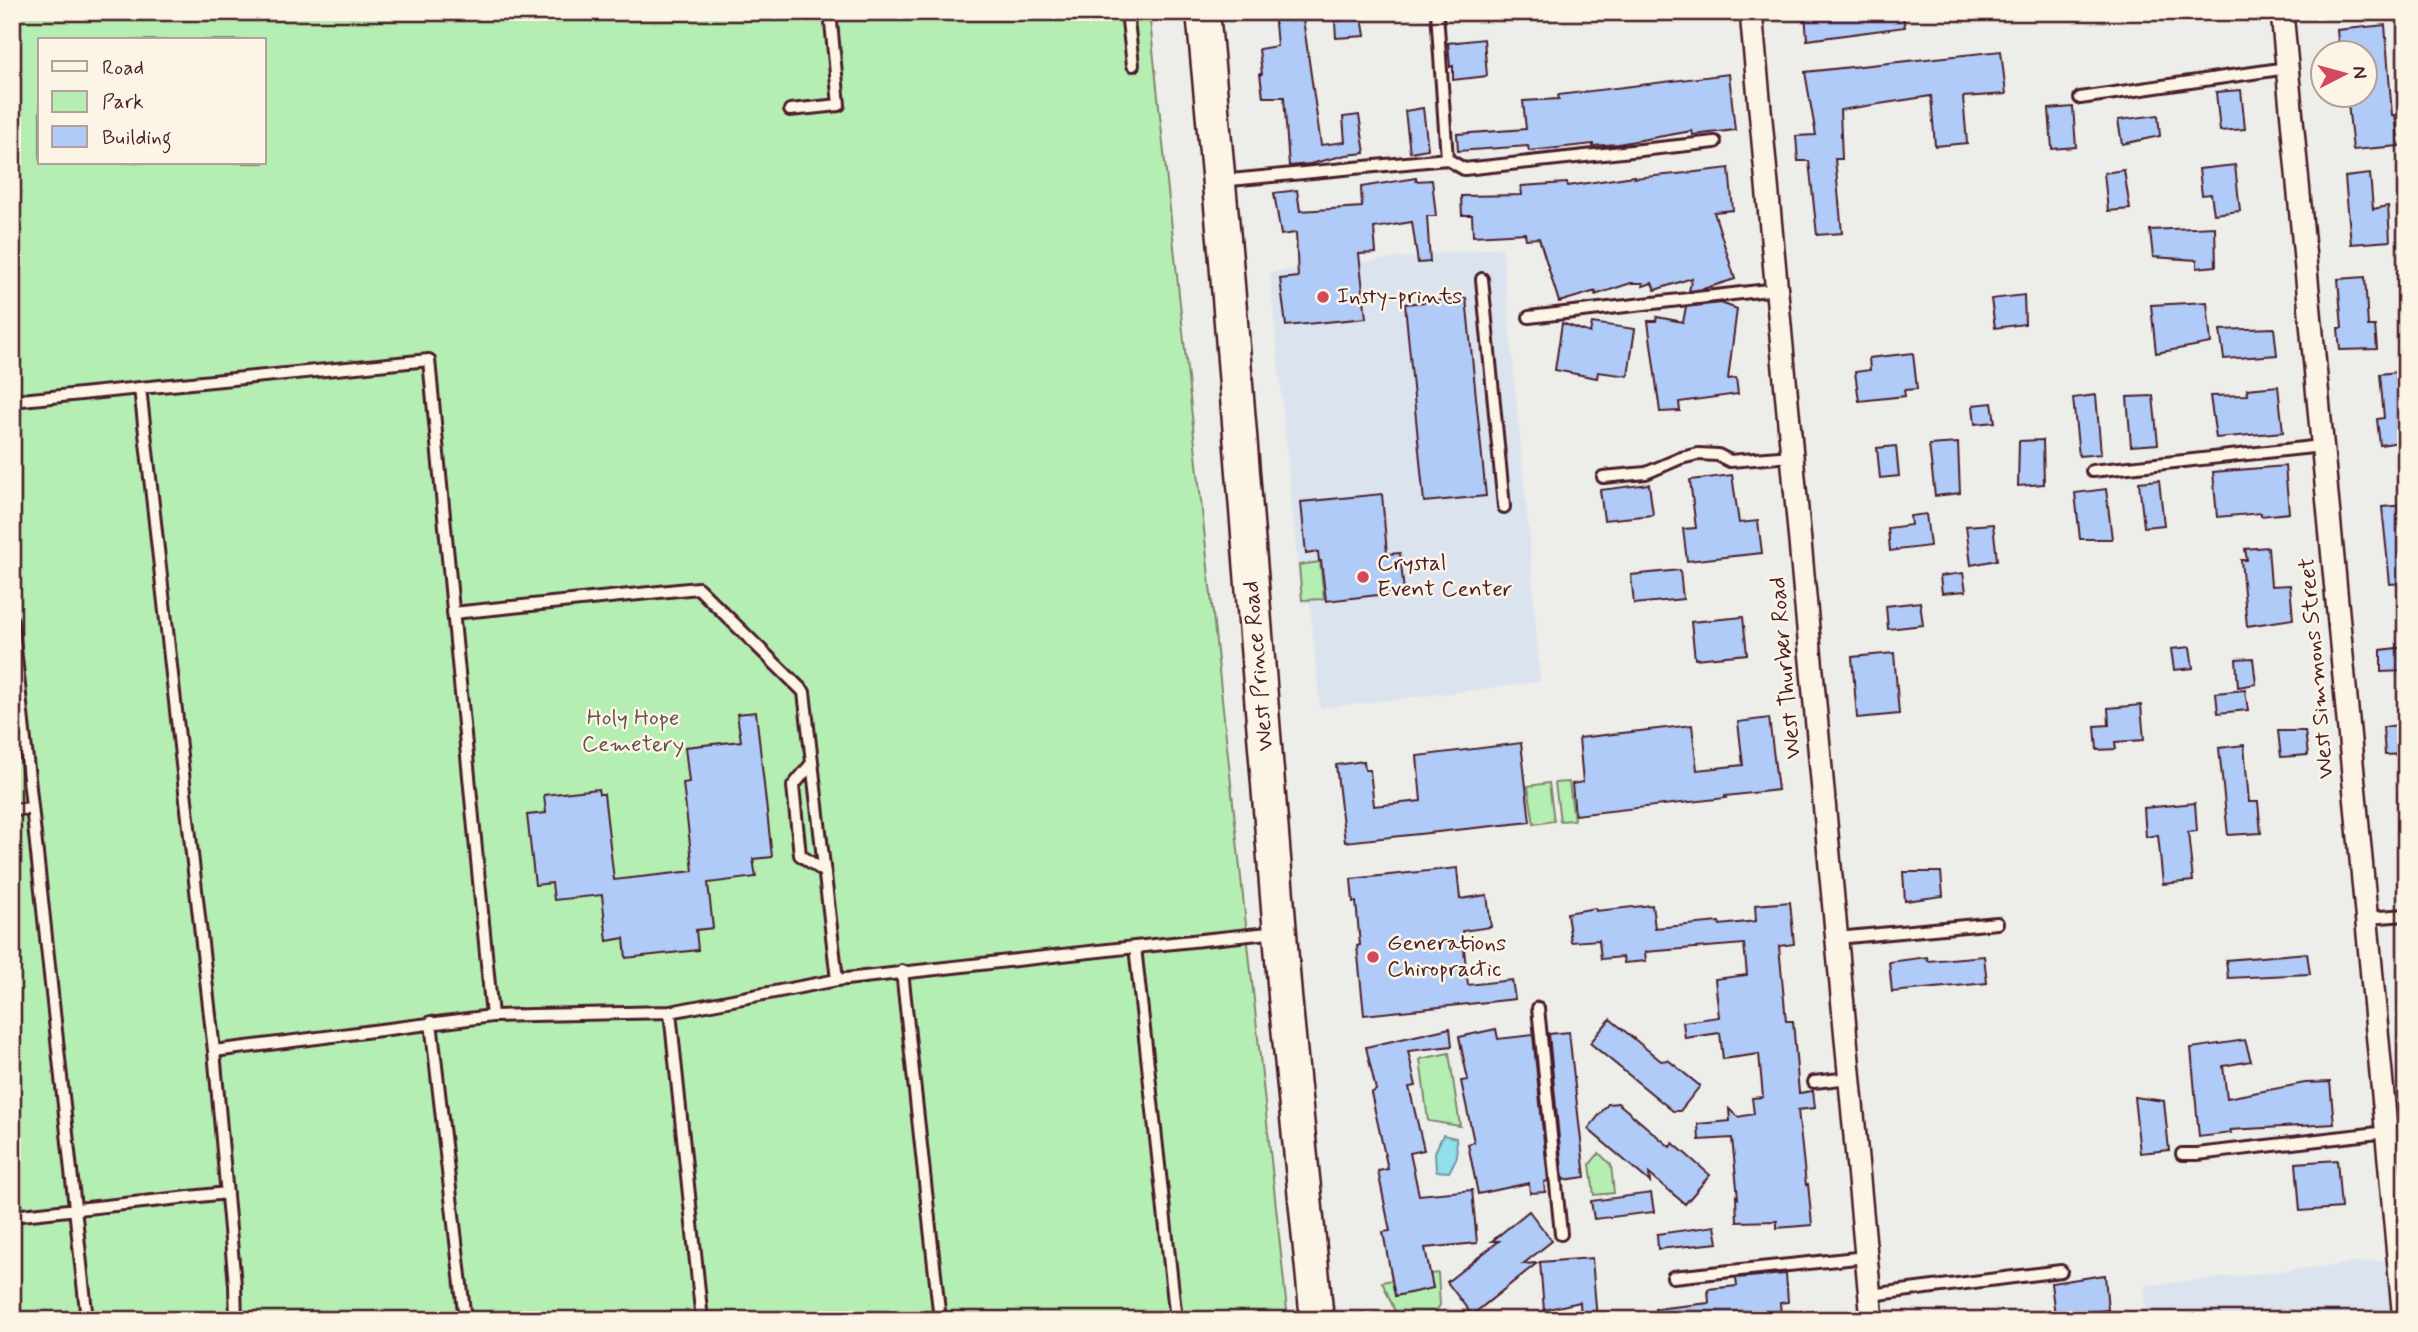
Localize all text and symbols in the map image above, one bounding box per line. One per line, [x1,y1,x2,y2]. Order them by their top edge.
legend [38,38,266,164]
north arrow [2310,38,2380,108]
text: Road [102,54,144,82]
text: N [2346,65,2373,80]
text: Park [102,88,144,116]
text: Building [102,124,172,154]
place label: Insty-prints [1337,282,1462,312]
marker: Insty-prints [1315,289,1331,305]
place label: Crystal Event Center [1377,549,1513,605]
street label: West Simmons Street [2292,556,2342,780]
marker: Crystal Event Center [1355,569,1371,585]
street label: West Thurber Road [1763,576,1809,760]
street label: West Prince Road [1237,580,1281,752]
park label: Holy Hope Cemetery [582,704,684,760]
place label: Generations Chiropractic [1387,929,1506,985]
marker: Generations Chiropractic [1365,949,1381,965]

